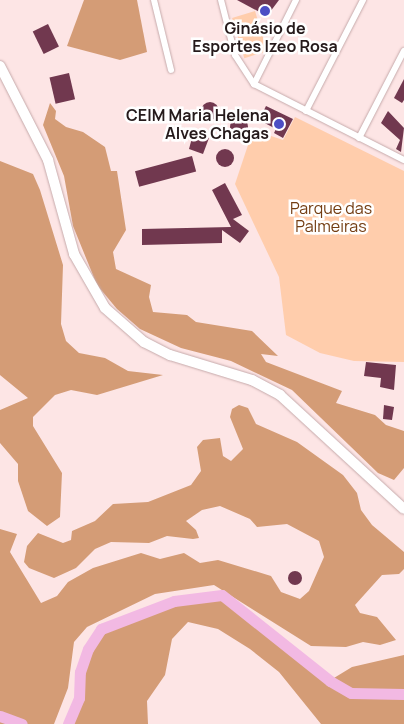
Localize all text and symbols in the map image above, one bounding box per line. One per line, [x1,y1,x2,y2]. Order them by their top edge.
marker: Ginásio de Esportes Izeo Rosa [259,5,271,17]
place label: Ginásio de Esportes Izeo Rosa [192,18,338,56]
place label: CEIM Maria Helena Alves Chagas [126,105,269,143]
marker: CEIM Maria Helena Alves Chagas [273,118,285,130]
park label: Parque das Palmeiras [290,198,372,236]

